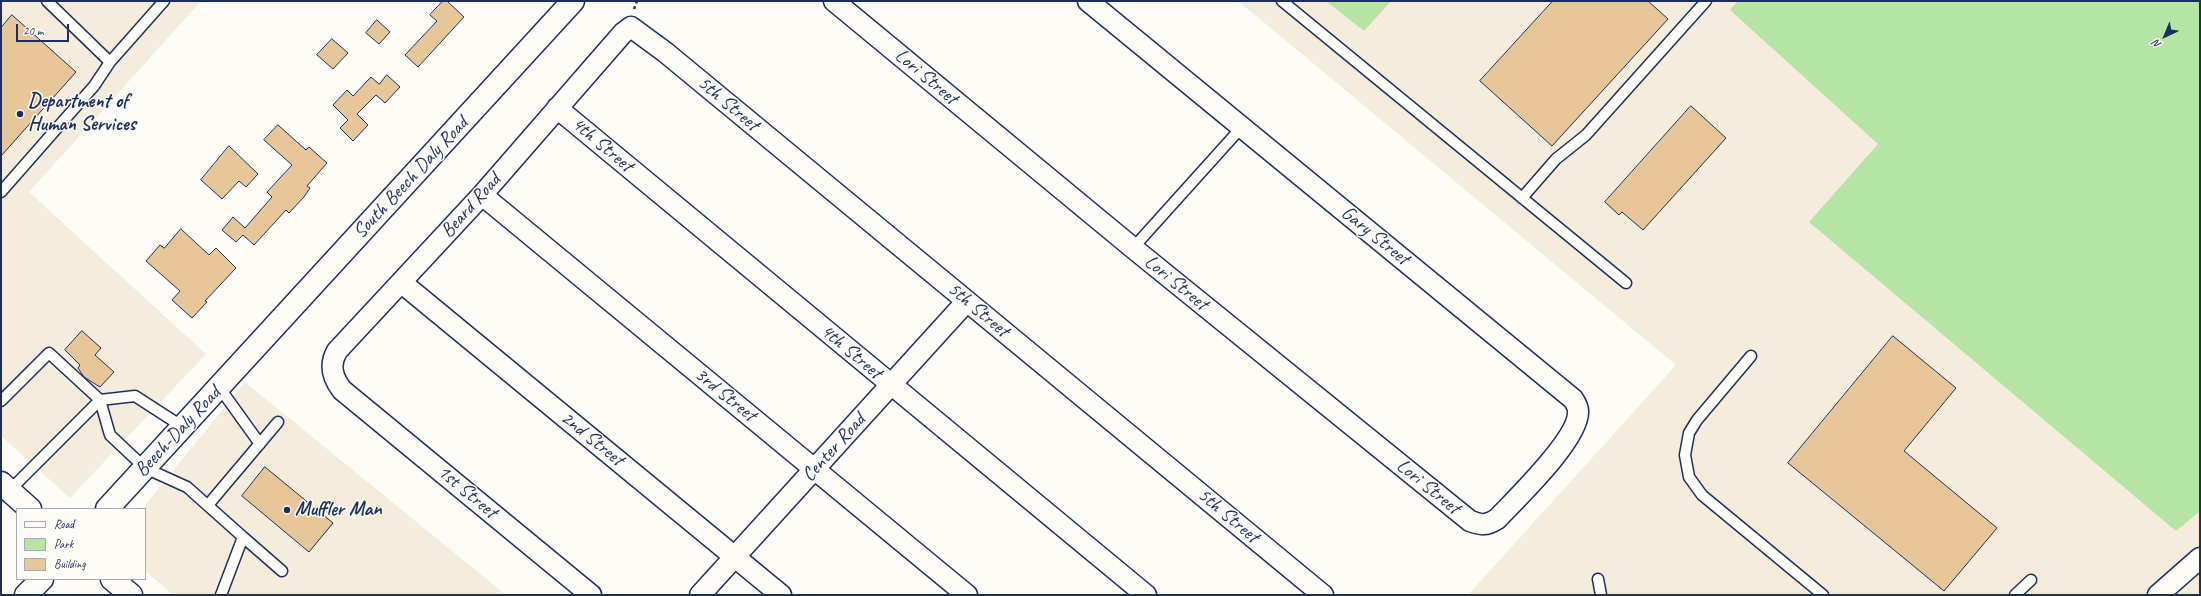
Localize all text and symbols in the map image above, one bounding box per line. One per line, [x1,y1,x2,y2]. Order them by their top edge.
scale bar [18,16,71,42]
north arrow [2145,16,2185,56]
text: 20 m [23,23,43,39]
text: N [2149,37,2164,52]
street label: Lori Street [890,44,962,110]
street label: 5th Street [692,71,764,137]
place label: Department of Human Services [28,90,136,137]
marker: Department of Human Services [15,109,25,119]
street label: South Beech Daly Road [348,112,474,244]
street label: 4th Street [566,112,638,178]
street label: Beard Road [436,169,506,243]
street label: Gary Street [1336,201,1414,271]
street label: Lori Street [1139,250,1213,316]
street label: 5th Street [942,277,1014,343]
street label: 4th Street [815,319,887,385]
street label: 3rd Street [689,363,761,427]
street label: Beech-Daly Road [130,382,226,482]
street label: 2nd Street [556,406,628,472]
street label: Center Road [797,409,871,487]
street label: Lori Street [1391,454,1465,520]
street label: 1st Street [432,460,502,524]
street label: 5th Street [1192,483,1264,549]
place label: Muffler Man [295,498,382,522]
marker: Muffler Man [282,505,292,515]
legend [16,508,146,580]
text: Road [54,516,74,532]
text: Park [54,536,73,552]
text: Building [54,556,86,572]

